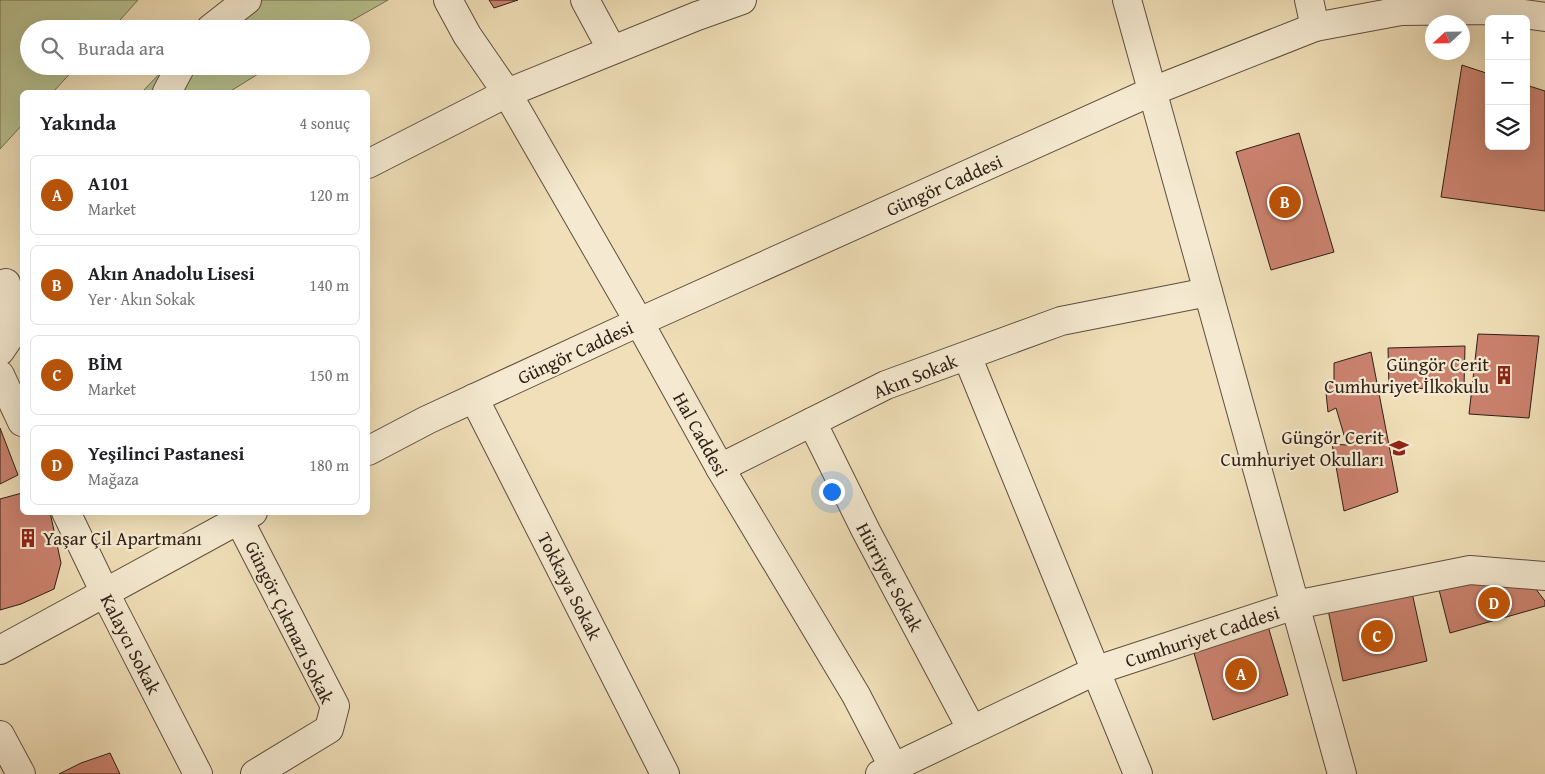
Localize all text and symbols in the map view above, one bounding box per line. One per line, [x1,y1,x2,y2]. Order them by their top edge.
north arrow [1425,15,1470,60]
map controls [1485,15,1530,150]
button: + [1485,15,1530,60]
search box [20,20,370,75]
icon: search [38,34,66,62]
text: Burada ara [78,34,165,62]
button: − [1485,60,1530,105]
button: layers [1485,105,1530,150]
text: Yakında [40,107,116,138]
text: 4 sonuç [300,111,350,135]
street label: Güngör Caddesi [881,147,1007,223]
text: A101 [88,169,130,197]
text: A [52,183,62,207]
text: 120 m [309,183,349,207]
pin: B [1269,183,1301,221]
text: Market [88,197,136,221]
text: Akın Anadolu Lisesi [88,259,255,287]
text: B [52,273,62,297]
text: 140 m [309,273,349,297]
text: Yer · Akın Sokak [88,287,195,311]
street label: Güngör Caddesi [513,313,637,391]
street label: Akın Sokak [869,346,962,406]
text: BİM [88,349,122,377]
place label: Güngör Cerit Cumhuriyet İlkokulu [1324,350,1490,400]
text: C [52,363,62,387]
text: 150 m [309,363,349,387]
building icon: Güngör Cerit Cumhuriyet İlkokulu [1493,364,1515,386]
text: Market [88,377,136,401]
street label: Hal Caddesi [666,387,736,481]
place label: Güngör Cerit Cumhuriyet Okulları [1221,423,1384,473]
school or university icon: Güngör Cerit Cumhuriyet Okulları [1388,437,1410,459]
text: Yeşilinci Pastanesi [88,439,244,467]
text: D [52,453,62,477]
text: 180 m [309,453,349,477]
text: Mağaza [88,467,139,491]
your location [819,479,845,505]
street label: Hürriyet Sokak [849,517,931,637]
place label: Yaşar Çil Apartmanı [43,524,202,552]
building icon: Yaşar Çil Apartmanı [17,527,39,549]
street label: Tokkaya Sokak [531,527,609,645]
street label: Güngör Çıkmazı Sokak [238,536,342,709]
pin: D [1478,584,1510,622]
street label: Kalaycı Sokak [94,589,168,699]
street label: Cumhuriyet Caddesi [1121,598,1283,674]
pin: C [1361,617,1393,655]
pin: A [1225,655,1257,693]

